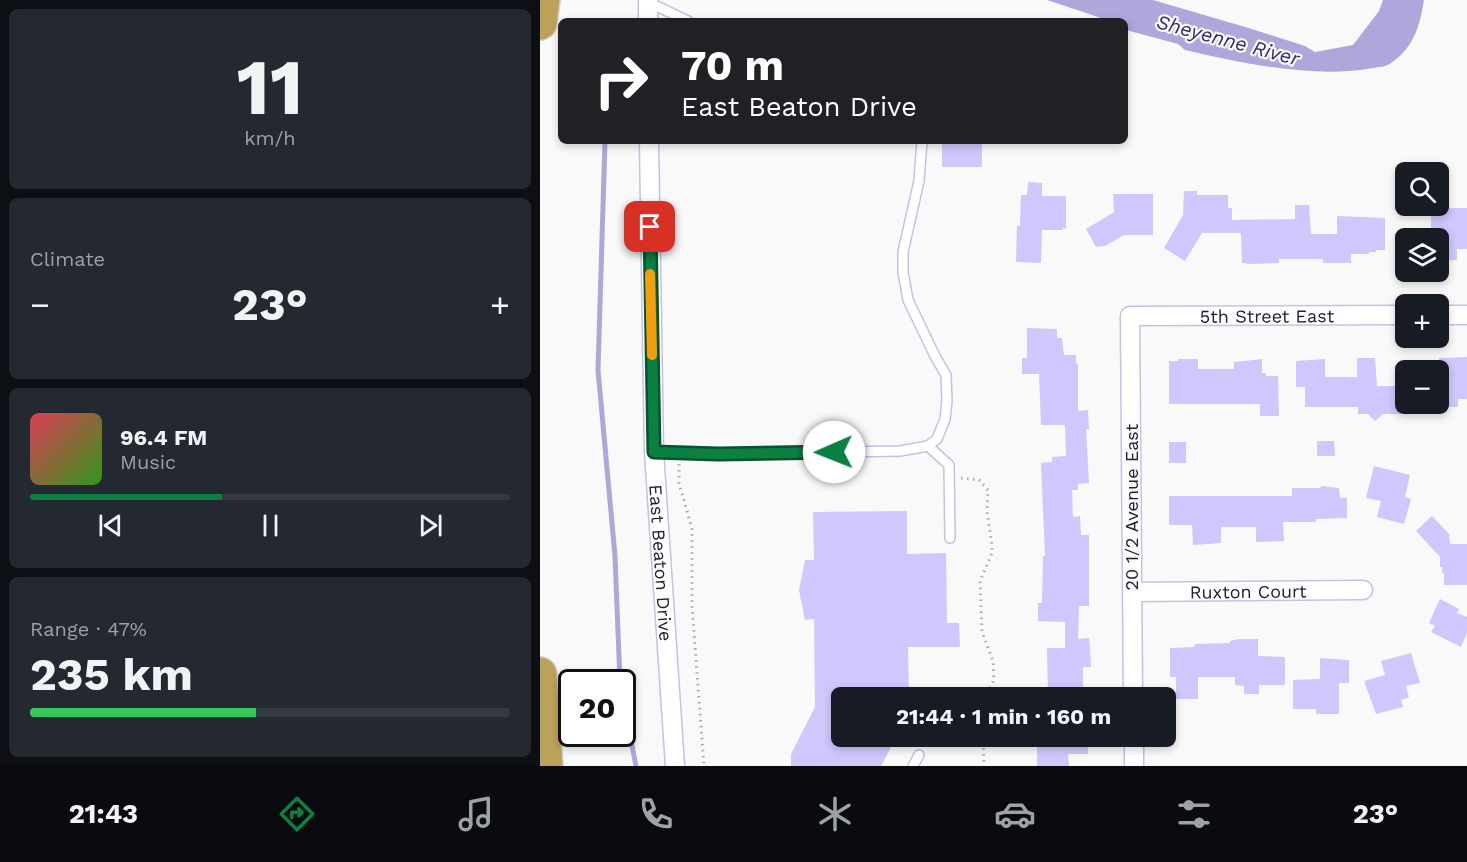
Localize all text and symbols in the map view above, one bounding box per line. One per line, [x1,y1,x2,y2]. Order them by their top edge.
water label: Sheyenne River [1154,9,1303,71]
text: 11 [236,41,304,133]
text: 70 m [681,41,784,90]
icon: right [582,42,660,120]
text: East Beaton Drive [681,91,917,123]
text: km/h [244,126,296,150]
map controls [1395,162,1449,414]
button: search [1395,162,1449,216]
pin [624,201,675,252]
icon: arrive [633,210,666,243]
button: layers [1395,228,1449,282]
text: Climate [30,247,105,271]
text: 23° [232,278,308,331]
text: − [30,285,50,324]
text: + [490,285,510,324]
button: + [1395,294,1449,348]
street label: 5th Street East [1200,305,1335,326]
button: − [1395,360,1449,414]
position arrow [802,420,866,484]
street label: 20 1/2 Avenue East [1121,423,1142,590]
text: 96.4 FM [120,425,207,450]
text: Music [120,450,176,474]
street label: East Beaton Drive [646,484,677,642]
icon: previous [94,509,127,542]
icon: pause [254,509,287,542]
icon: next [414,509,447,542]
street label: Ruxton Court [1190,580,1307,602]
text: Range · 47% [30,617,147,641]
text: 235 km [30,648,193,701]
speed limit sign: 20 [558,669,636,747]
text: 21:44 · 1 min · 160 m [896,704,1111,729]
icon: directions [276,793,318,835]
icon: music [455,793,497,835]
icon: phone [635,793,677,835]
icon: climate [814,793,856,835]
icon: car [994,793,1036,835]
icon: filters [1173,793,1215,835]
text: 21:43 [69,798,138,830]
text: 23° [1353,798,1398,830]

